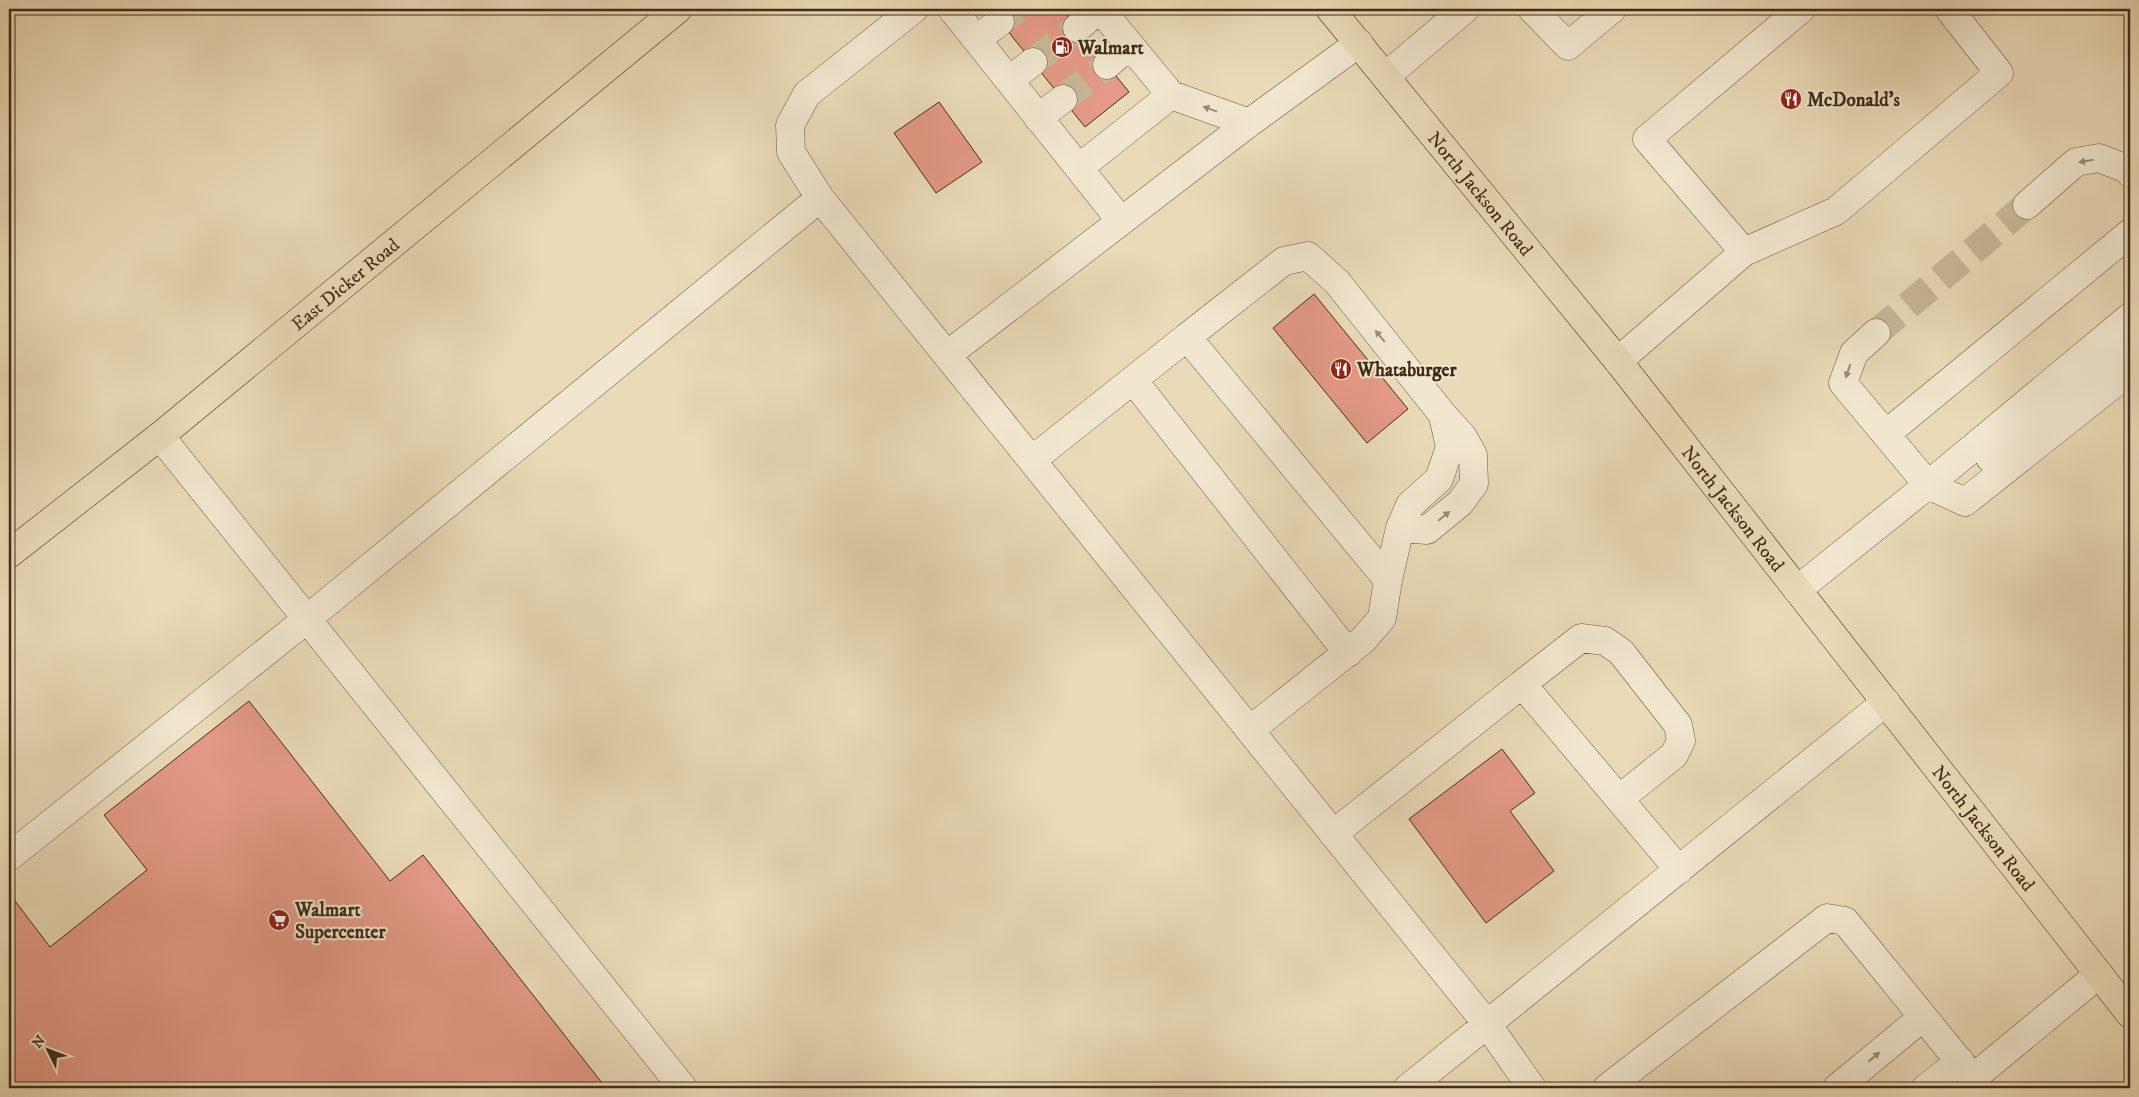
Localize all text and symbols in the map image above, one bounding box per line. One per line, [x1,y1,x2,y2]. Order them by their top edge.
fuel station icon: Walmart [1050,35,1074,59]
place label: Walmart [1077,37,1144,60]
restaurant icon: McDonald's [1779,87,1803,111]
place label: McDonald's [1807,89,1900,112]
one-way arrow [1202,105,1217,113]
street label: North Jackson Road [1422,127,1537,261]
one-way arrow [2077,157,2093,165]
street label: East Dicker Road [287,233,405,336]
one-way arrow [1374,329,1385,342]
restaurant icon: Whataburger [1329,357,1353,381]
place label: Whataburger [1356,359,1457,382]
one-way arrow [1843,363,1851,378]
street label: North Jackson Road [1676,442,1789,577]
one-way arrow [1437,510,1450,521]
street label: North Jackson Road [1926,761,2040,897]
place label: Walmart Supercenter [294,899,386,944]
supermarket icon: Walmart Supercenter [267,908,291,932]
north arrow [22,1024,72,1074]
text: N [29,1031,50,1052]
one-way arrow [1868,1051,1880,1063]

